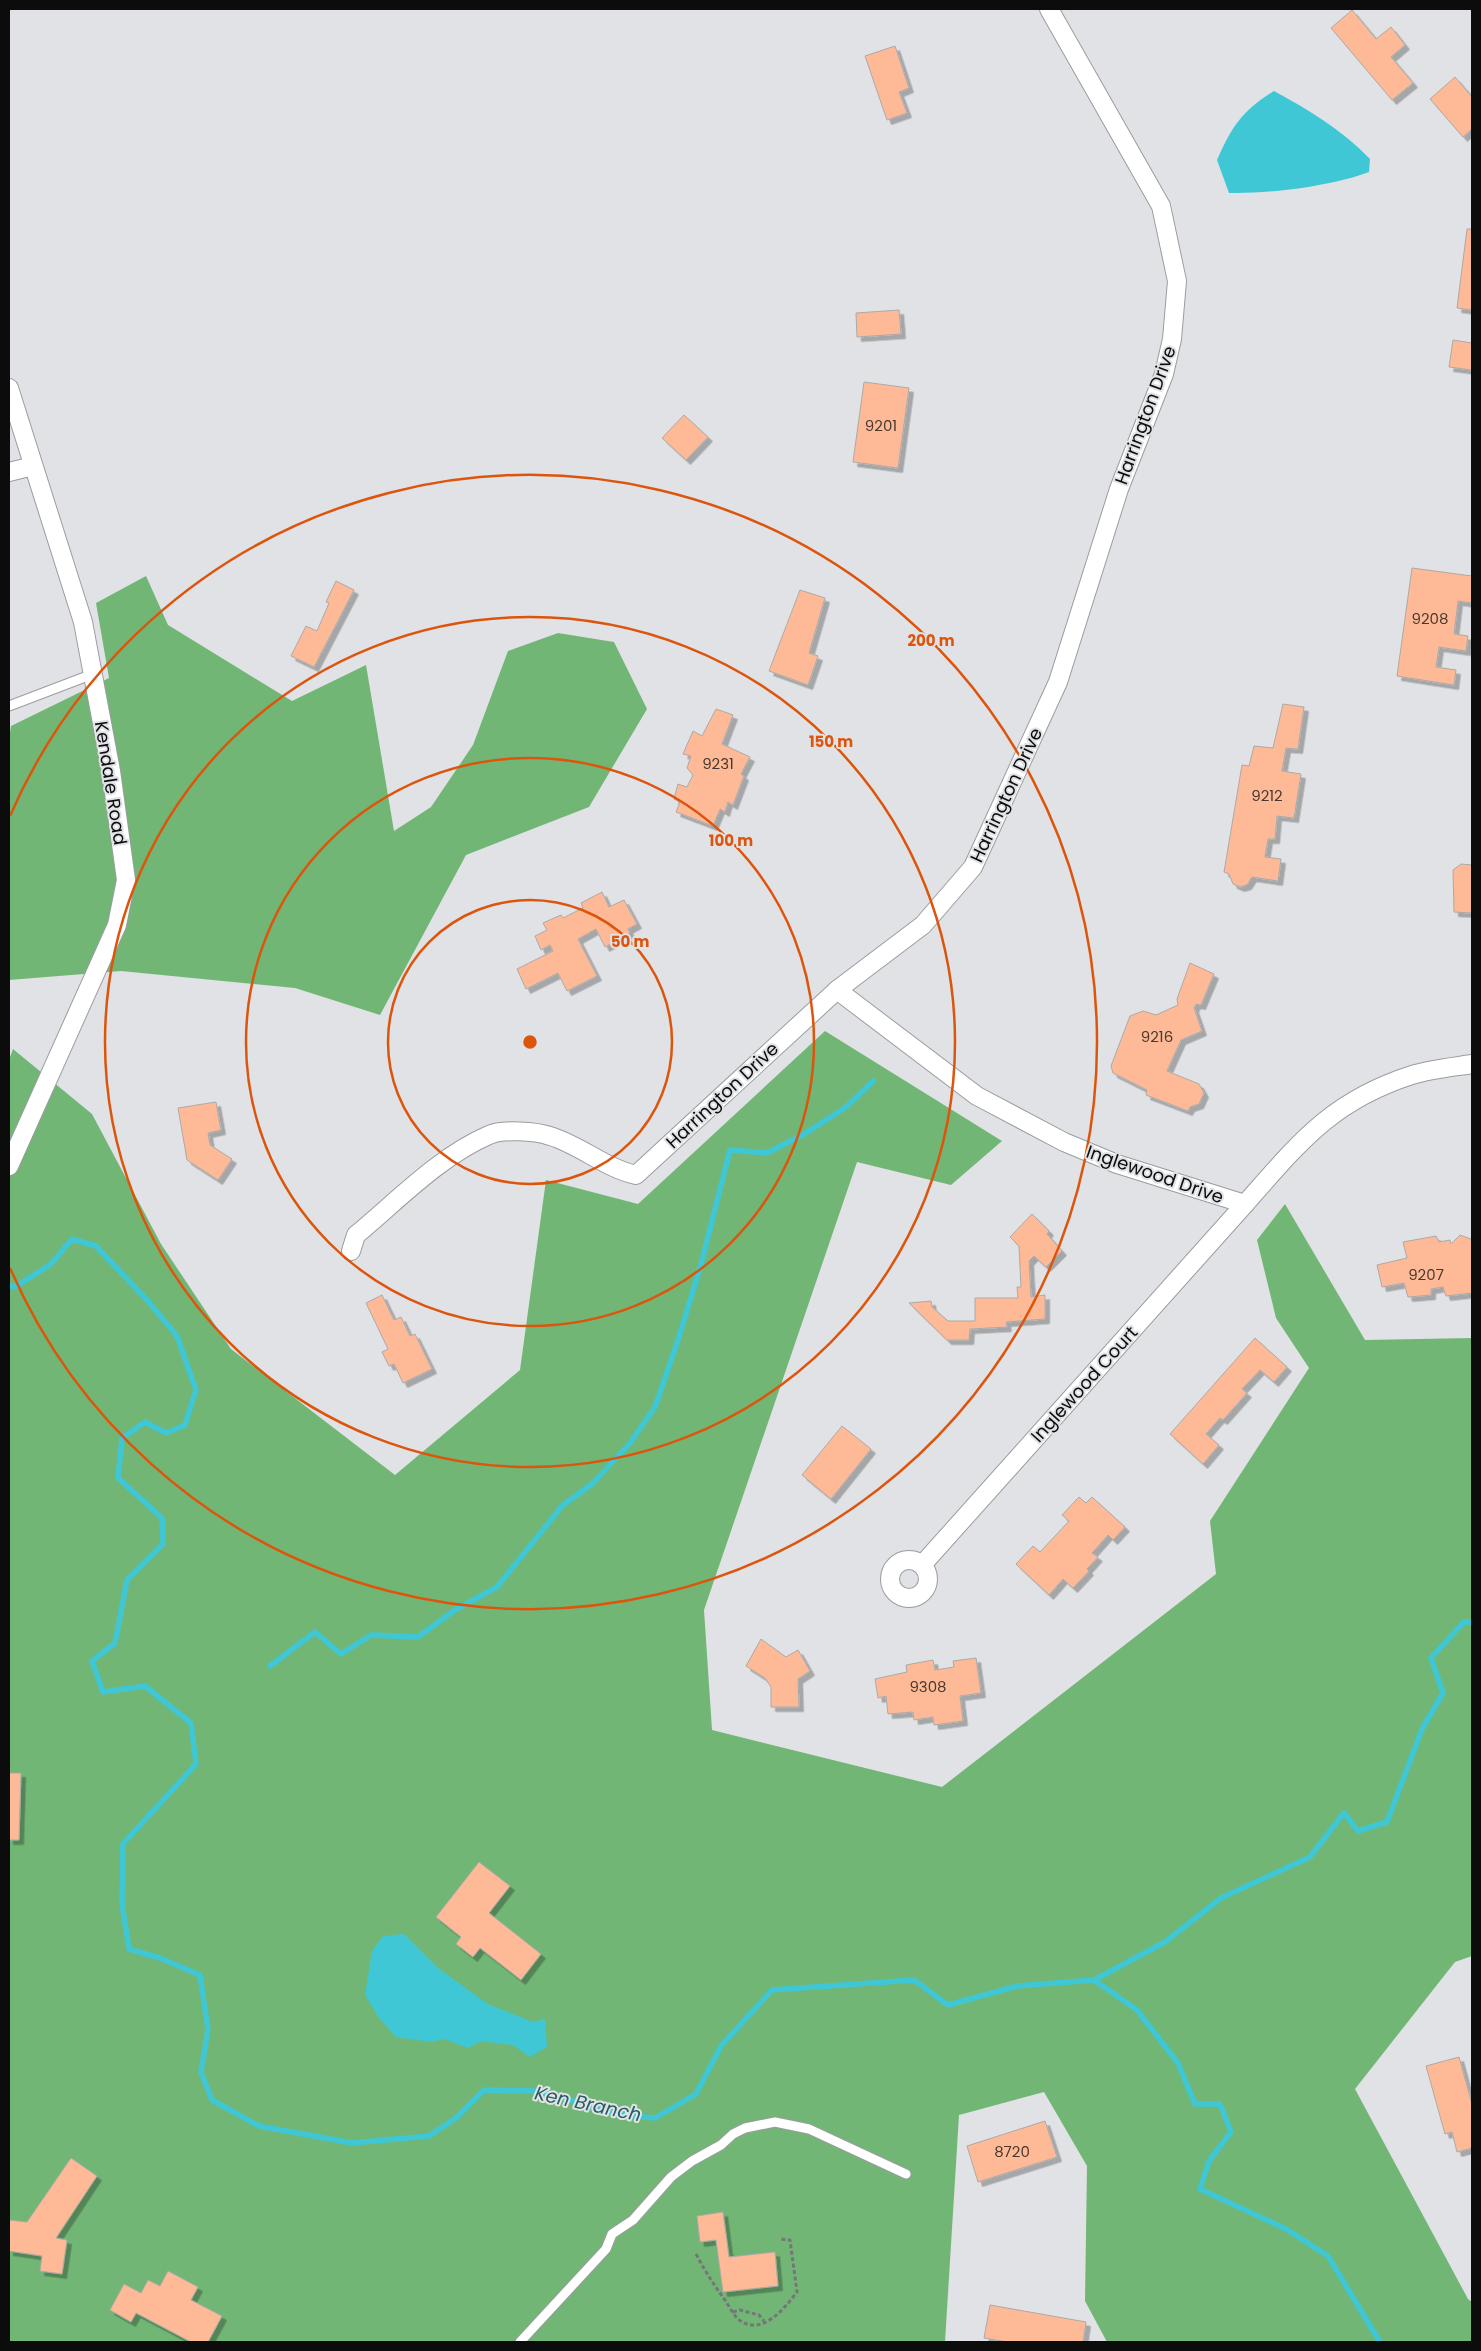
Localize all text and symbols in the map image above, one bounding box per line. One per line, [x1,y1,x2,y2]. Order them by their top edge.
street label: Harrington Drive [1108,342,1182,488]
house number: 9201 [865,415,897,436]
house number: 9208 [1412,608,1448,629]
text: 200 m [907,630,955,651]
street label: Kendale Road [89,719,133,847]
street label: Harrington Drive [964,724,1048,866]
text: 150 m [809,731,853,752]
house number: 9231 [702,753,734,774]
house number: 9212 [1251,785,1283,806]
text: 100 m [709,830,753,851]
text: 50 m [611,931,649,952]
house number: 9216 [1141,1026,1173,1047]
centre of rings [521,1033,539,1051]
street label: Harrington Drive [660,1036,784,1154]
street label: Inglewood Drive [1083,1139,1227,1209]
house number: 9207 [1408,1264,1444,1285]
street label: Inglewood Court [1025,1320,1143,1448]
house number: 9308 [909,1676,947,1697]
water label: Ken Branch [532,2080,644,2128]
house number: 8720 [994,2141,1030,2162]

